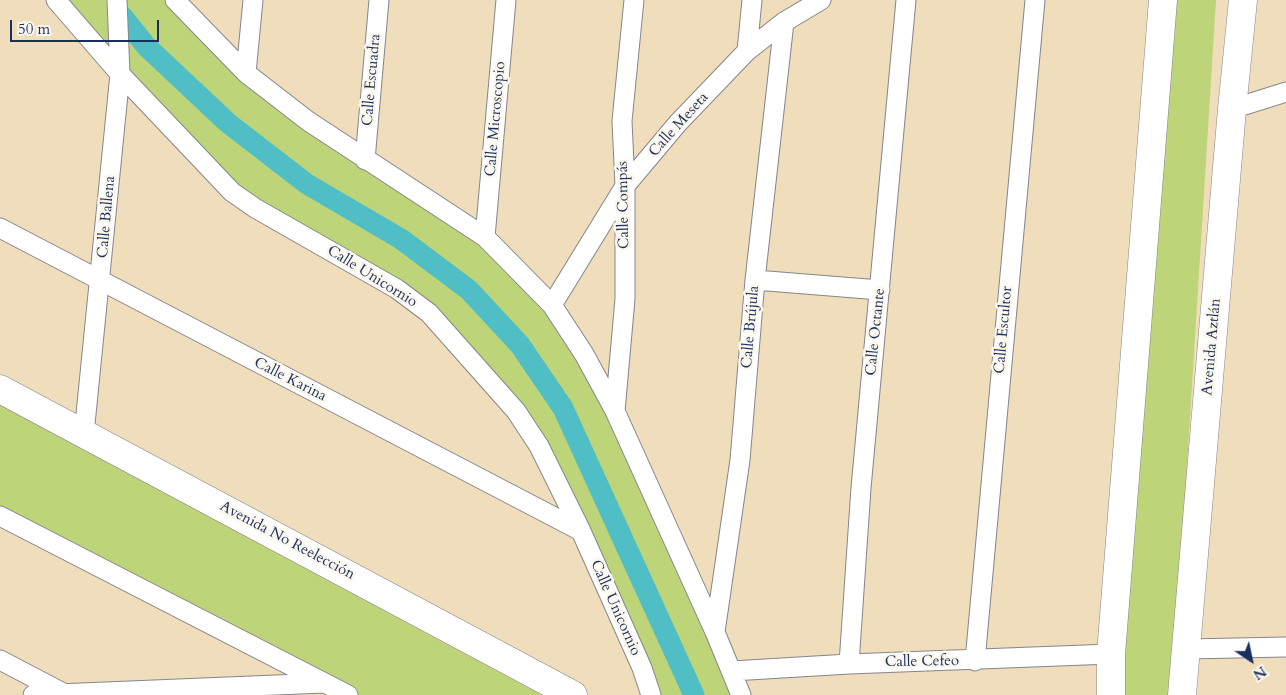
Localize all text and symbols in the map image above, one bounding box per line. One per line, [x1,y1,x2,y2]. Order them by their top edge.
scale bar [12,10,161,42]
text: 50 m [18,19,50,39]
street label: Calle Escuadra [359,33,385,127]
street label: Calle Microscopio [482,61,510,177]
street label: Calle Meseta [645,89,713,161]
street label: Calle Compás [614,161,634,249]
street label: Calle Ballena [94,175,120,259]
street label: Calle Unicornio [324,242,420,312]
street label: Calle Brújula [738,285,764,369]
street label: Calle Escultor [991,285,1017,375]
street label: Calle Octante [862,288,890,376]
street label: Avenida Aztlán [1199,298,1225,396]
street label: Calle Karina [251,354,329,406]
street label: Avenida No Reelección [216,498,358,584]
street label: Calle Unicornio [586,557,644,659]
north arrow [1226,635,1276,685]
street label: Calle Cefeo [885,652,959,672]
text: N [1249,662,1270,684]

